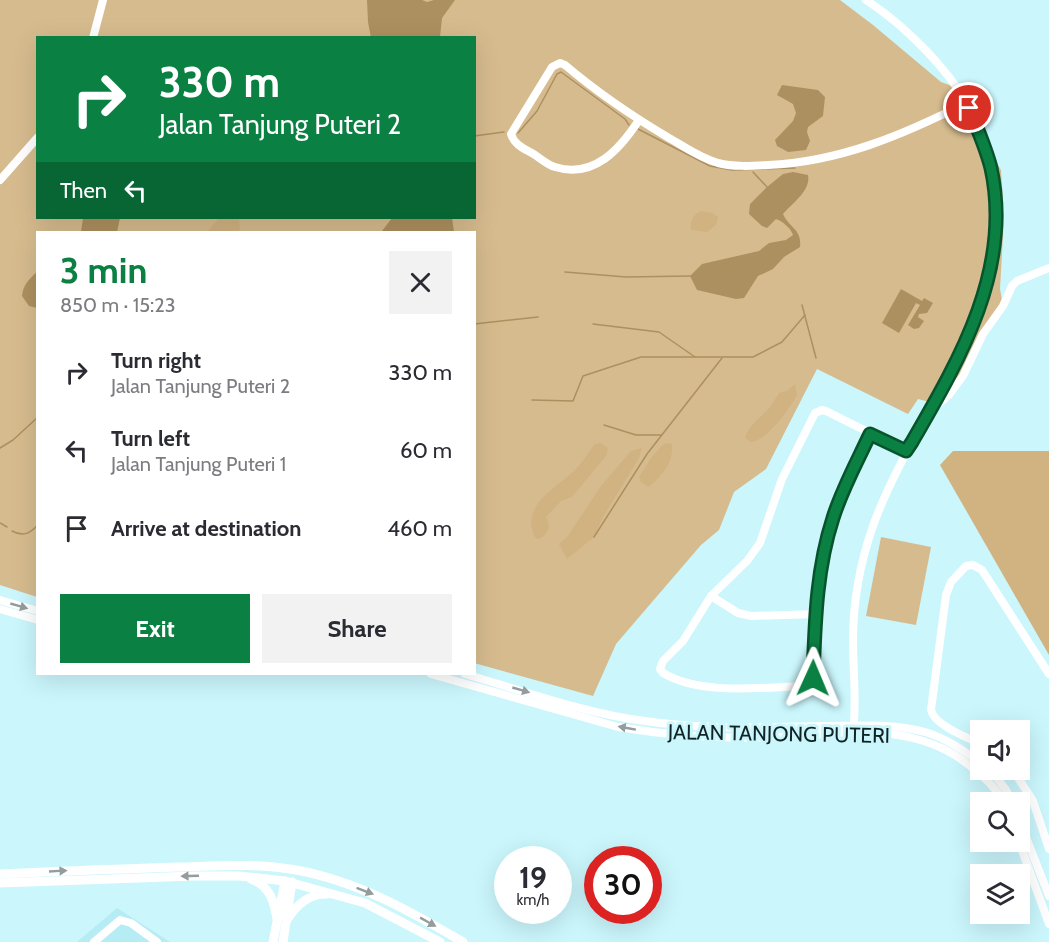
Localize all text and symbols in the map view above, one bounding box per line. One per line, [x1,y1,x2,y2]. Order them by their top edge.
text: 330 m [159,56,280,108]
icon: right [60,60,138,138]
pin [943,82,994,133]
icon: arrive [952,91,985,124]
text: Jalan Tanjung Puteri 2 [159,108,401,141]
icon: left [119,174,152,207]
text: Then [60,177,107,204]
text: 3 min [60,248,147,292]
button: close [389,251,452,314]
text: 850 m · 15:23 [60,293,176,317]
text: Turn right [111,347,201,374]
icon: right [60,356,93,389]
text: 330 m [389,359,452,386]
text: Jalan Tanjung Puteri 2 [111,374,290,398]
text: Turn left [111,425,190,452]
icon: left [60,434,93,467]
text: 60 m [400,437,452,464]
text: Jalan Tanjung Puteri 1 [111,452,286,476]
icon: arrive [60,512,93,545]
text: Arrive at destination [111,515,301,542]
text: 460 m [387,515,452,542]
button: Exit [60,594,250,663]
button: Share [262,594,452,663]
one-way arrow [10,602,28,611]
position arrow [781,646,845,710]
one-way arrow [512,686,530,695]
street label: JALAN TANJONG PUTERI [667,719,890,748]
map controls [970,720,1030,924]
button: sound [970,720,1030,780]
one-way arrow [617,724,636,733]
button: search [970,792,1030,852]
speed limit sign: 30 [584,846,662,924]
text: 19 [519,859,547,896]
button: layers [970,864,1030,924]
one-way arrow [49,867,68,876]
one-way arrow [180,871,199,881]
one-way arrow [357,886,375,896]
text: km/h [517,891,549,909]
one-way arrow [420,917,437,927]

